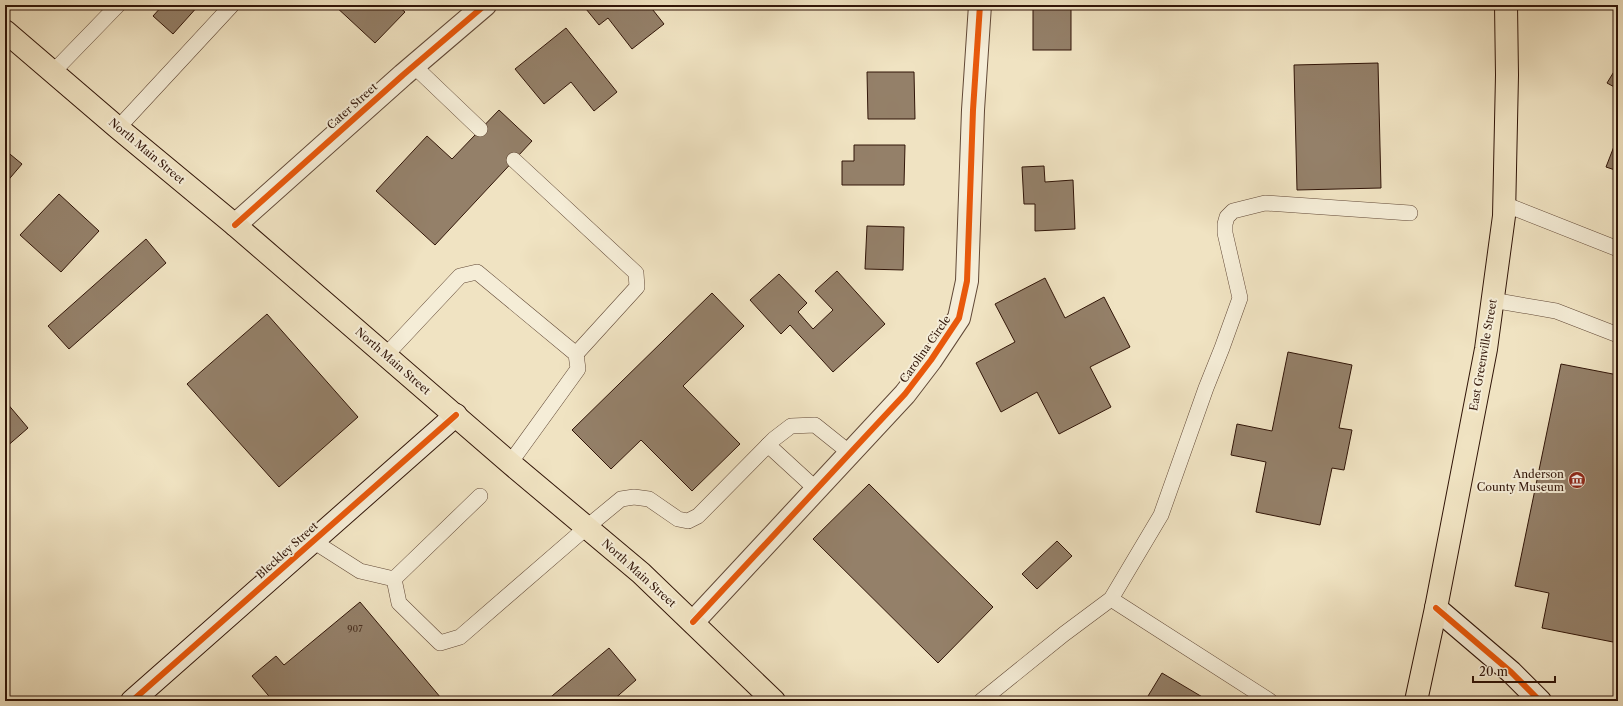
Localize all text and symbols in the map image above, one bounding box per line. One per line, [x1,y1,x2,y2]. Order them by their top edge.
street label: Cater Street [324,80,380,132]
street label: North Main Street [106,115,188,187]
street label: East Greenville Street [1466,298,1500,412]
street label: Carolina Circle [897,313,953,385]
street label: North Main Street [353,325,434,398]
place label: Anderson County Museum [1477,467,1565,494]
museum icon: Anderson County Museum [1567,470,1587,490]
street label: Bleckley Street [253,519,321,581]
street label: North Main Street [599,536,679,610]
house number: 907 [347,623,363,634]
scale bar [1473,658,1555,684]
text: 20 m [1479,664,1508,679]

